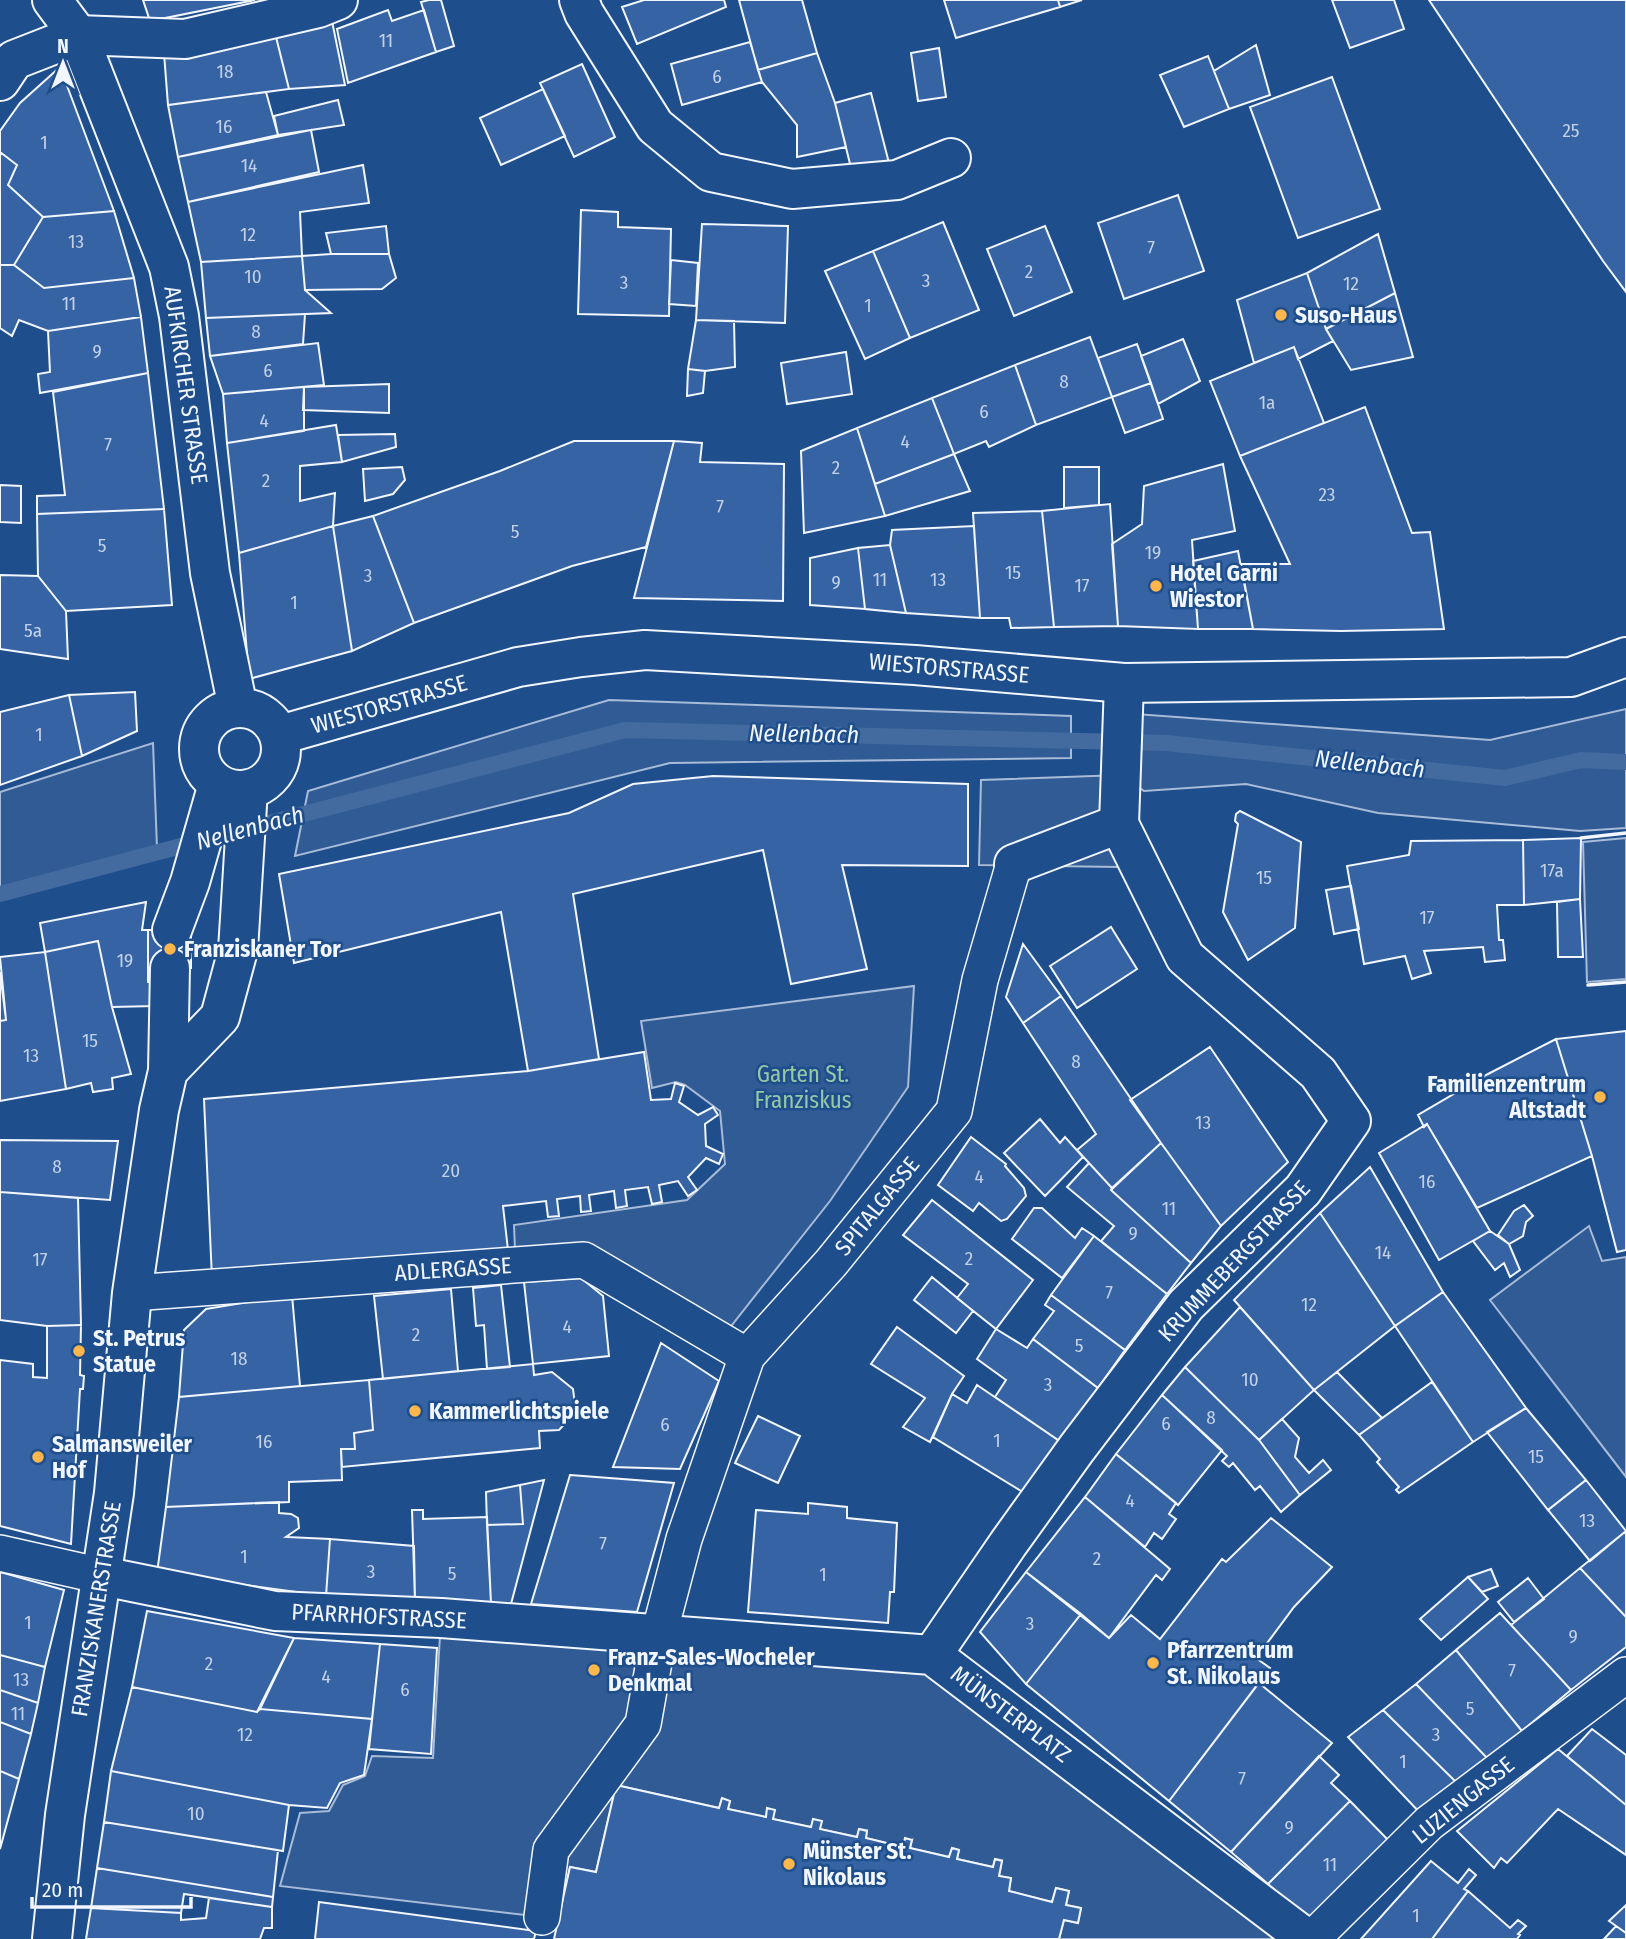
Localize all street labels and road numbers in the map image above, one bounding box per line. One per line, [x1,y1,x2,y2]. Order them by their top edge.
street label: AUFKIRCHER STRASSE [158,284,214,486]
street label: WIESTORSTRASSE [868,647,1030,689]
street label: WIESTORSTRASSE [308,668,470,740]
street label: SPITALGASSE [829,1151,925,1261]
street label: KRUMMEBERGSTRASSE [1152,1175,1316,1347]
street label: ADLERGASSE [393,1251,513,1287]
street label: FRANZISKANERSTRASSE [65,1499,127,1719]
street label: PFARRHOFSTRASSE [291,1597,467,1635]
street label: MÜNSTERPLATZ [945,1660,1077,1768]
street label: LUZIENGASSE [1406,1750,1520,1850]

